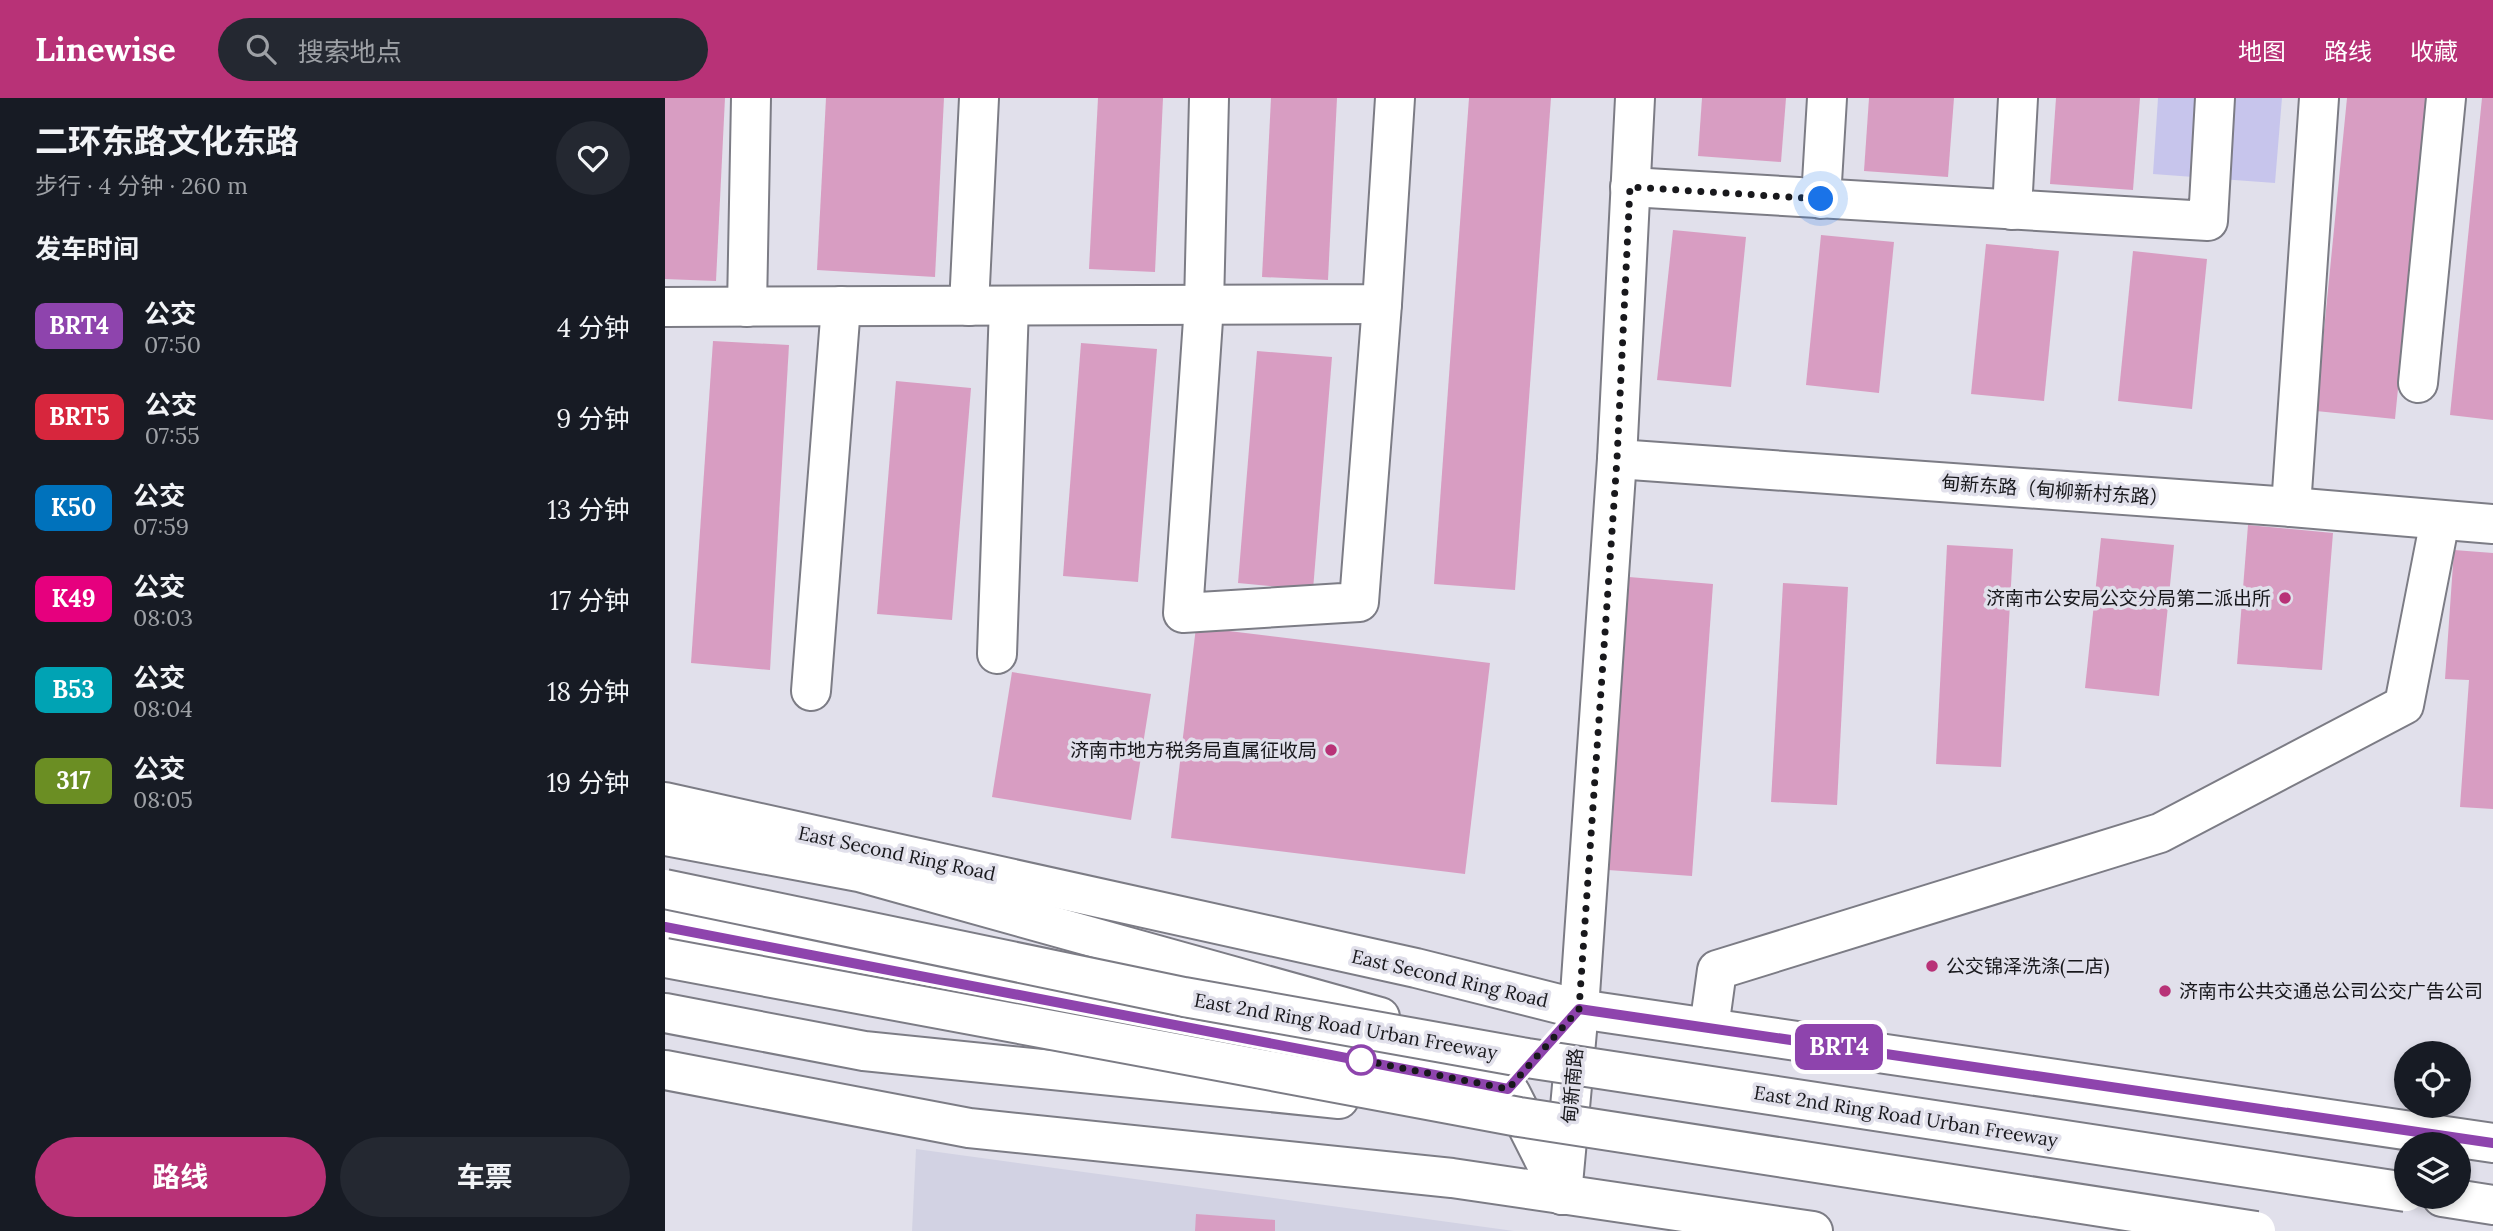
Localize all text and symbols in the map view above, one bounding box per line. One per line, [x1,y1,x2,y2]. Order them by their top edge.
search box [218,18,708,81]
text: Linewise [35,28,176,70]
icon: search [242,30,280,68]
text: 搜索地点 [298,35,402,68]
text: 地图 [2238,36,2286,67]
text: 路线 [2324,36,2372,67]
text: 收藏 [2410,36,2458,67]
text: 二环东路文化东路 [35,120,299,162]
button: heart [556,121,630,195]
text: 步行 · 4 分钟 · 260 m [35,171,248,200]
your location [1803,181,1838,216]
text: 发车时间 [35,232,139,265]
text: 公交 [144,297,196,330]
text: BRT4 [49,310,109,341]
text: 4 分钟 [557,311,630,344]
text: 07:50 [144,330,201,359]
text: 公交 [145,388,197,421]
text: BRT5 [49,401,110,432]
text: 9 分钟 [556,402,630,435]
text: 07:55 [145,421,200,450]
street label: 甸新东路（甸柳新村东路） [1940,470,2170,510]
text: 公交 [133,479,185,512]
text: K50 [51,492,96,523]
text: 13 分钟 [547,493,630,526]
text: 07:59 [133,512,189,541]
text: 公交 [133,570,185,603]
text: K49 [51,583,96,614]
text: 17 分钟 [550,584,630,617]
place label: 济南市公安局公交分局第二派出所 [1986,586,2271,610]
marker: 济南市公安局公交分局第二派出所 [2277,590,2293,606]
text: 08:03 [133,603,193,632]
text: 公交 [133,661,185,694]
text: B53 [52,674,95,705]
text: 18 分钟 [547,675,630,708]
text: 08:04 [133,694,193,723]
place label: 济南市地方税务局直属征收局 [1070,738,1317,762]
marker: 济南市地方税务局直属征收局 [1323,742,1339,758]
text: 公交 [133,752,185,785]
text: 317 [56,765,91,796]
text: 19 分钟 [547,766,630,799]
text: 08:05 [133,785,193,814]
street label: East Second Ring Road [796,820,998,886]
street label: East Second Ring Road [1349,944,1551,1012]
place label: 公交锦泽洗涤(二店) [1946,954,2110,979]
marker: 公交锦泽洗涤(二店) [1924,958,1940,974]
place label: 济南市公共交通总公司公交广告公司 [2179,979,2483,1003]
marker: 济南市公共交通总公司公交广告公司 [2157,983,2173,999]
street label: East 2nd Ring Road Urban Freeway [1193,987,1499,1065]
line badge: BRT4 [1790,1024,1888,1070]
text: BRT4 [1809,1031,1869,1062]
map controls [2394,1041,2471,1209]
button: locate [2394,1041,2471,1118]
unlabelled marker [1346,1045,1376,1075]
street label: 甸新南路 [1557,1047,1587,1125]
street label: East 2nd Ring Road Urban Freeway [1752,1080,2060,1152]
button: layers [2394,1132,2471,1209]
button: 路线 [35,1137,326,1217]
button: 车票 [340,1137,630,1217]

